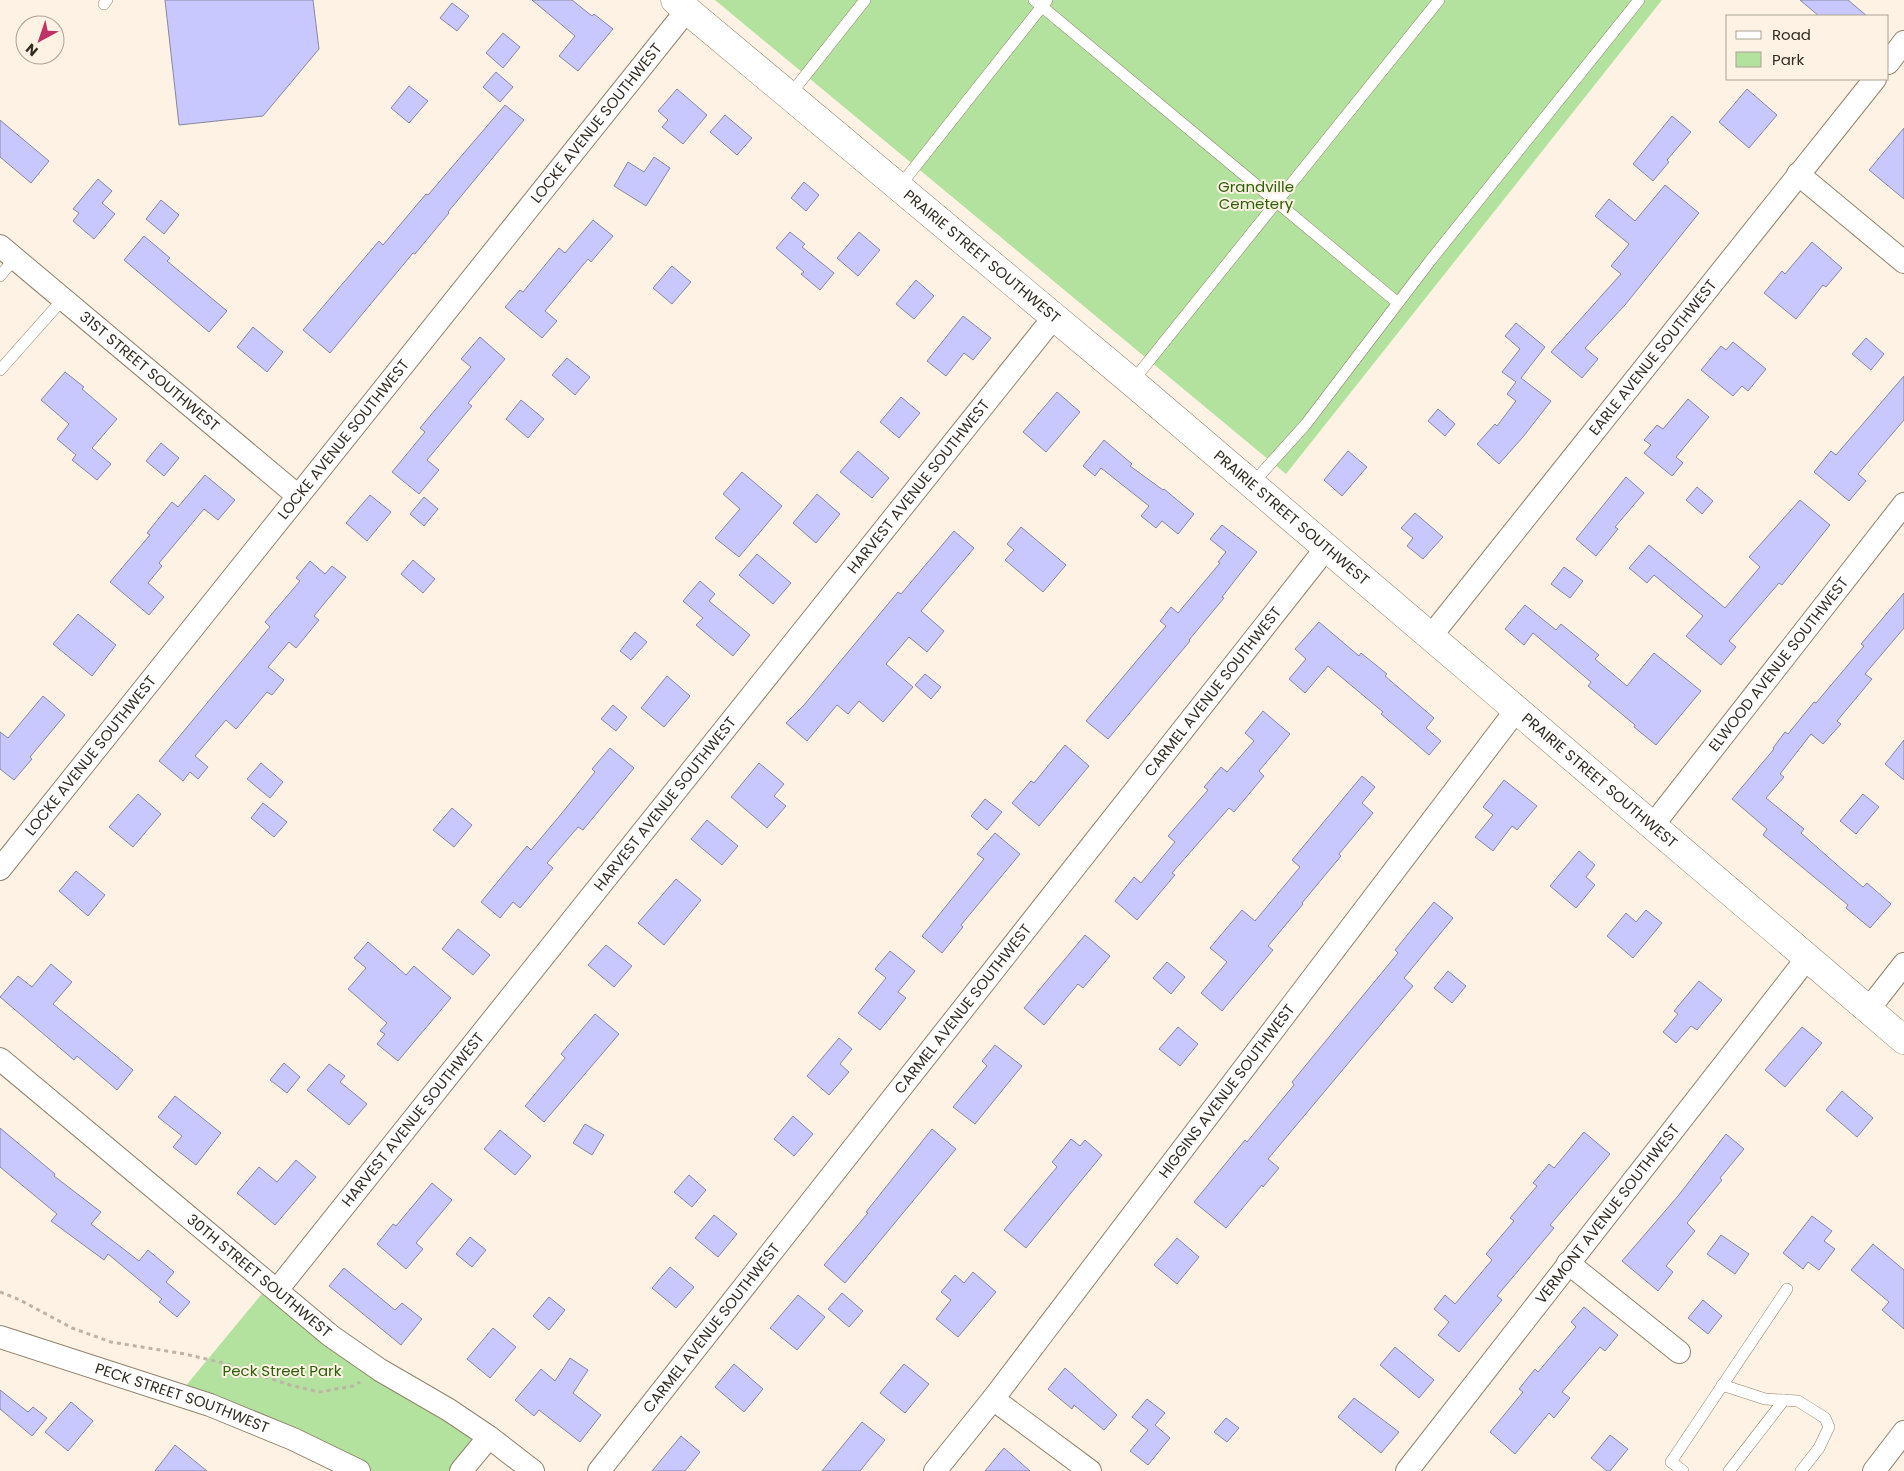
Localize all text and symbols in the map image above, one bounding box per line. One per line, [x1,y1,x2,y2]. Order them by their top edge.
north arrow [15,15,65,65]
legend [1726,15,1889,80]
text: Road [1772,24,1811,45]
street label: LOCKE AVENUE SOUTHWEST [526,38,667,207]
text: N [21,39,42,61]
text: Park [1772,49,1804,70]
park label: Grandville Cemetery [1218,176,1294,214]
street label: PRAIRIE STREET SOUTHWEST [899,184,1065,328]
street label: EARLE AVENUE SOUTHWEST [1584,275,1721,440]
street label: 31ST STREET SOUTHWEST [75,306,224,436]
street label: LOCKE AVENUE SOUTHWEST [273,355,414,524]
street label: HARVEST AVENUE SOUTHWEST [842,395,994,578]
street label: PRAIRIE STREET SOUTHWEST [1209,445,1374,590]
street label: ELWOOD AVENUE SOUTHWEST [1703,572,1853,756]
street label: CARMEL AVENUE SOUTHWEST [1139,602,1286,781]
street label: LOCKE AVENUE SOUTHWEST [20,671,161,840]
street label: PRAIRIE STREET SOUTHWEST [1518,708,1682,852]
street label: HARVEST AVENUE SOUTHWEST [589,712,741,895]
street label: CARMEL AVENUE SOUTHWEST [889,919,1036,1098]
street label: HIGGINS AVENUE SOUTHWEST [1153,1000,1299,1182]
street label: HARVEST AVENUE SOUTHWEST [337,1028,489,1211]
street label: VERMONT AVENUE SOUTHWEST [1530,1119,1684,1308]
street label: 30TH STREET SOUTHWEST [183,1209,336,1342]
street label: CARMEL AVENUE SOUTHWEST [638,1238,785,1417]
street label: PECK STREET SOUTHWEST [92,1357,272,1438]
park label: Peck Street Park [223,1360,342,1381]

